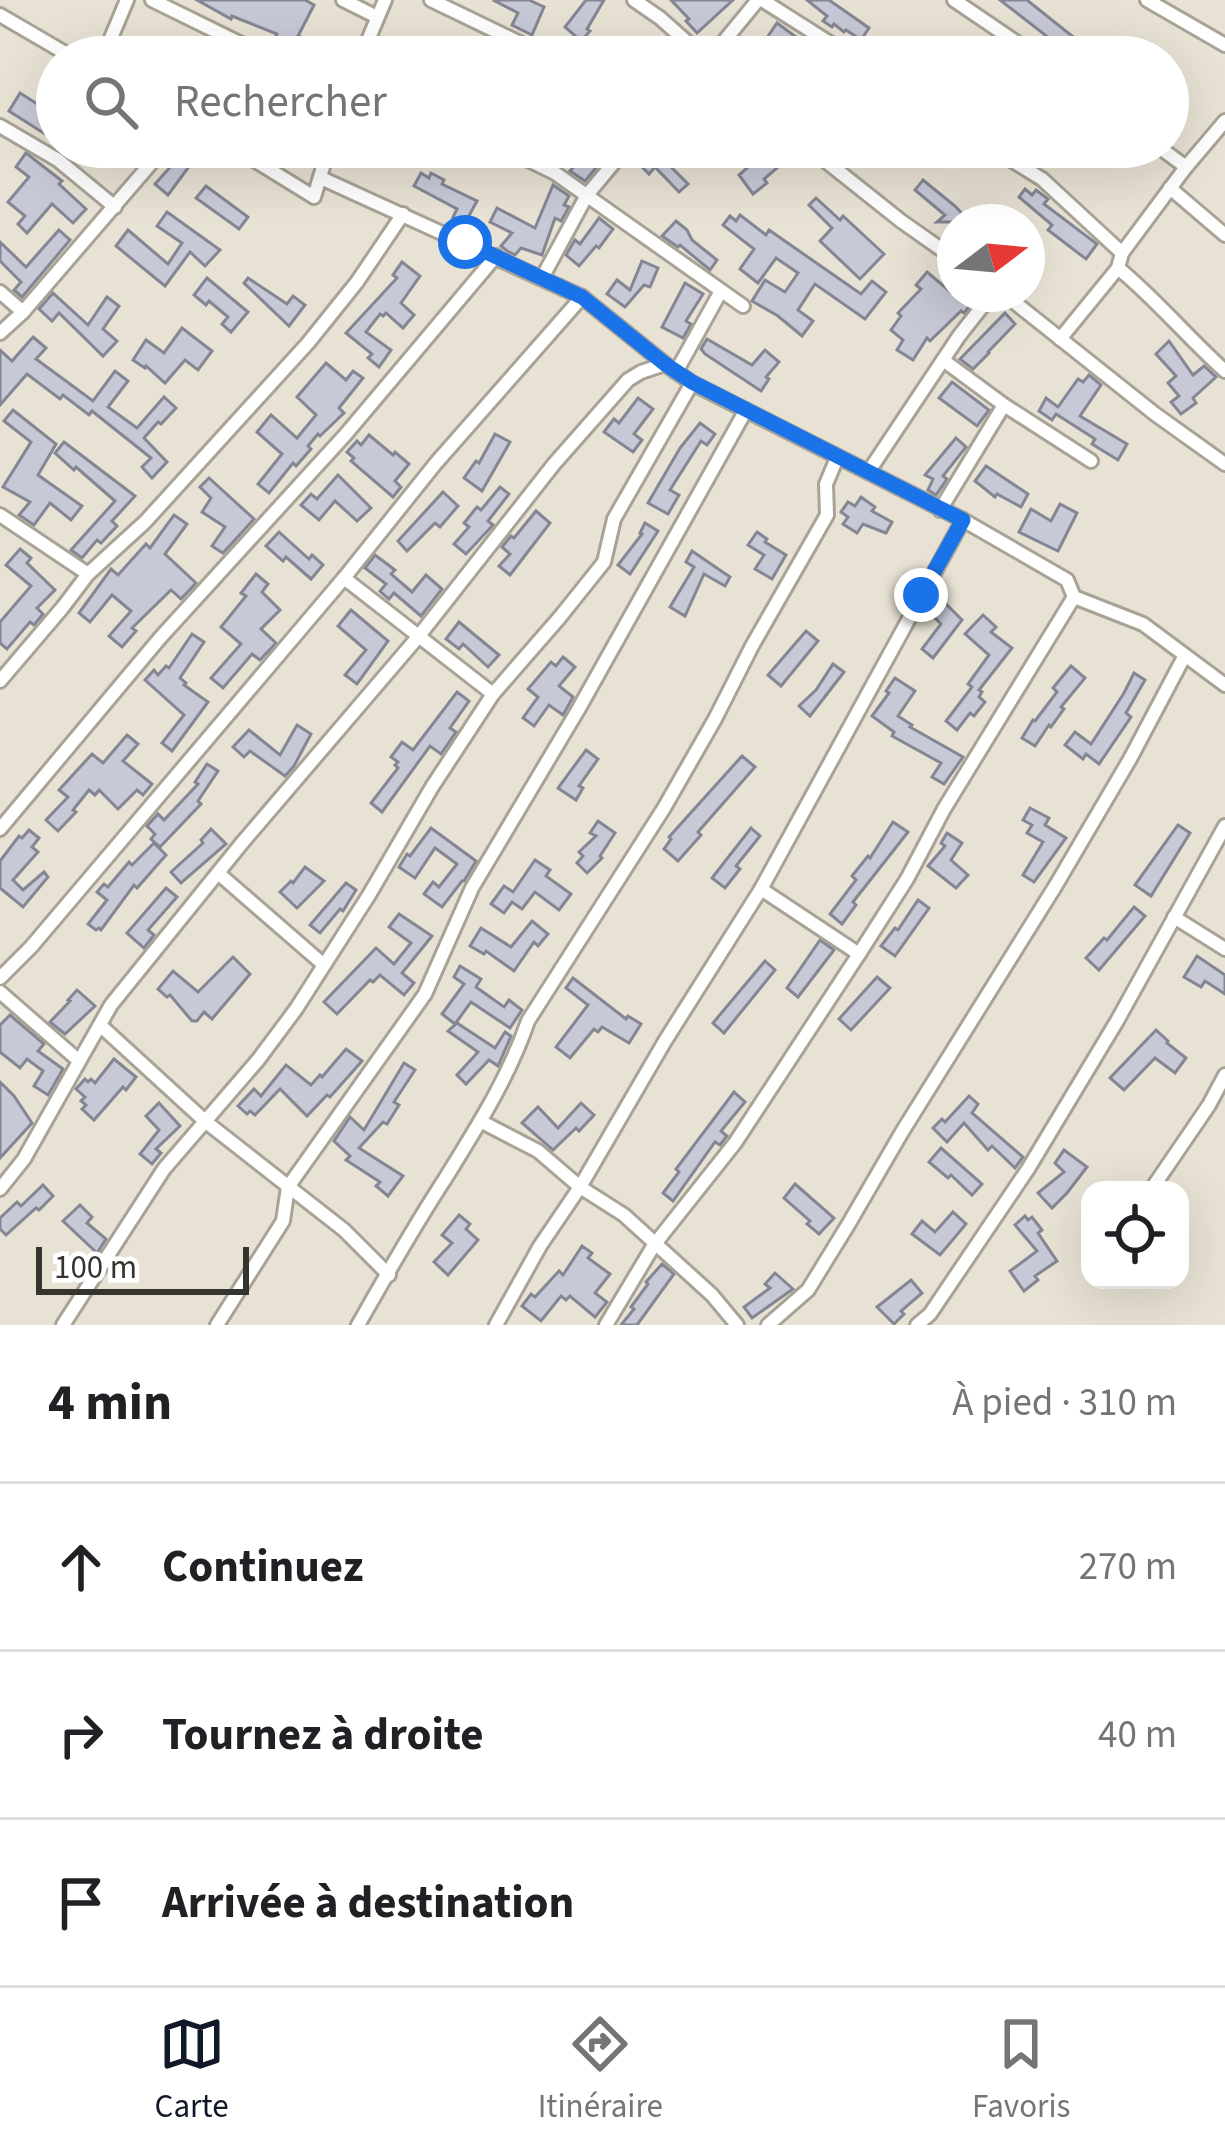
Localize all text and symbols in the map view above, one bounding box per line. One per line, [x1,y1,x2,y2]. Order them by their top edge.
search box [36,36,1189,168]
icon: search [78,69,144,135]
text: Rechercher [174,70,387,134]
north arrow [937,204,1045,312]
route start [438,215,492,269]
route end [894,568,948,622]
map controls [1081,1181,1189,1289]
button: locate [1081,1181,1189,1289]
scale bar [36,1241,249,1294]
text: 100 m [54,1244,137,1291]
text: 4 min [48,1367,172,1439]
text: À pied · 310 m [952,1375,1177,1431]
icon: ahead [48,1534,114,1600]
text: Continuez [162,1535,364,1599]
text: 270 m [1079,1539,1177,1595]
icon: right [48,1702,114,1768]
text: Tournez à droite [162,1703,484,1767]
text: 40 m [1098,1707,1177,1763]
icon: arrive [48,1870,114,1936]
text: Arrivée à destination [162,1871,574,1935]
tab: Carte [155,2011,229,2130]
tab: Itinéraire [538,2011,663,2130]
tab: Favoris [972,2011,1070,2130]

